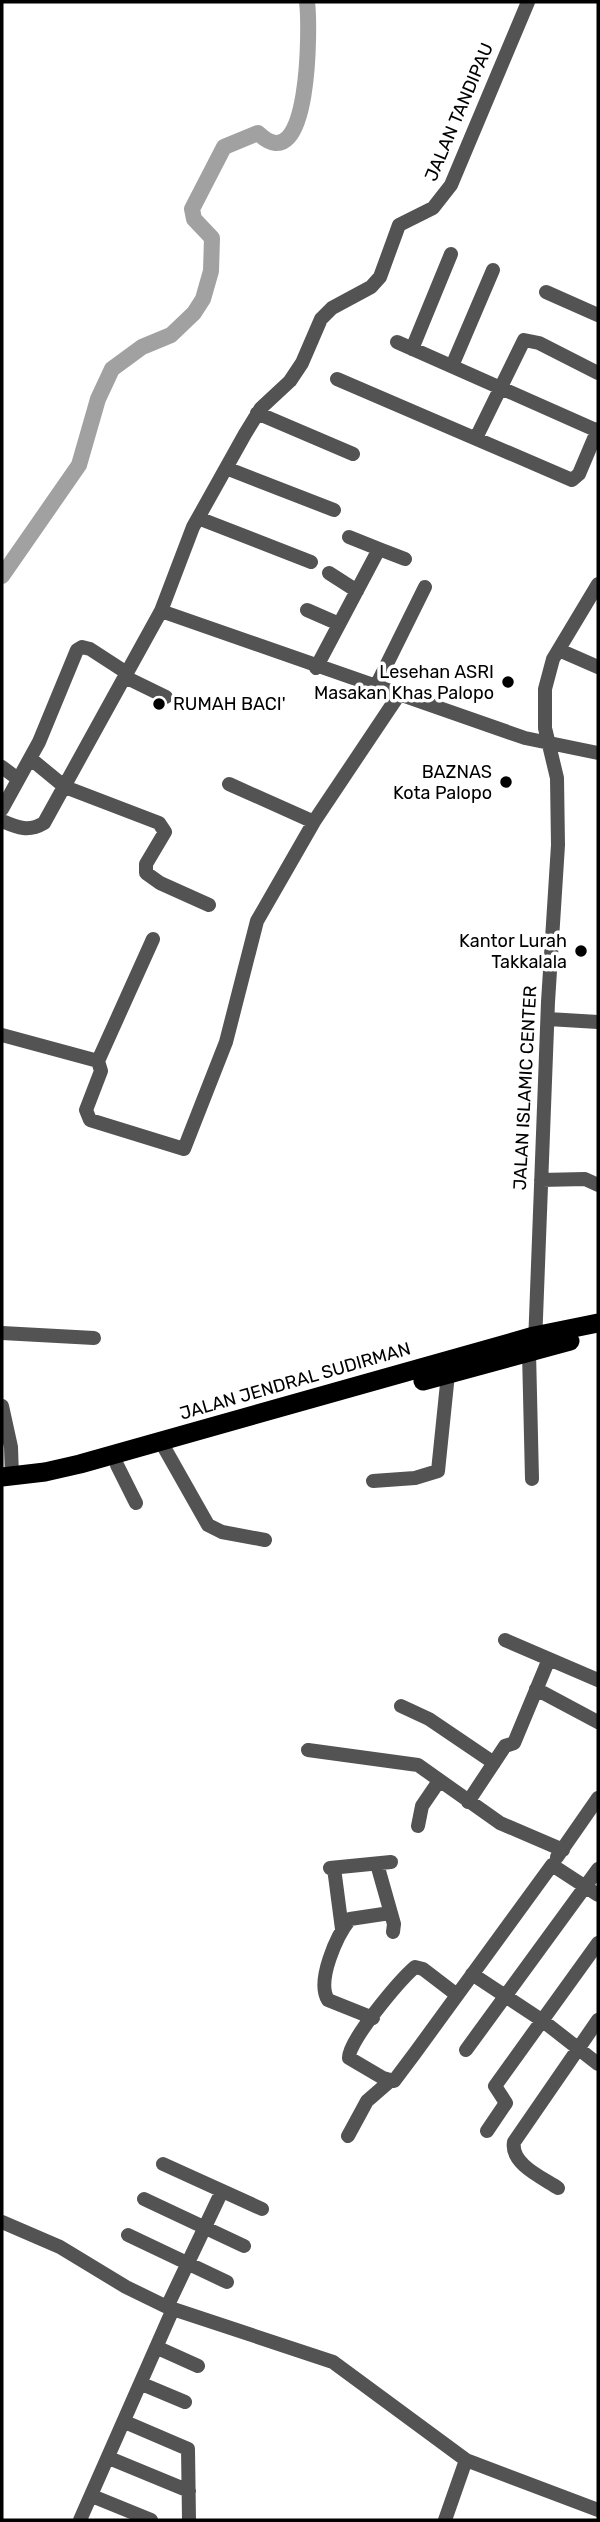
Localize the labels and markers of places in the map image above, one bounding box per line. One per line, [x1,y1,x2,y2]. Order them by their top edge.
place label: Lesehan ASRI Masakan Khas Palopo [314,661,494,704]
marker: Lesehan ASRI Masakan Khas Palopo [500,674,516,690]
place label: RUMAH BACI' [173,693,286,715]
marker: RUMAH BACI' [151,696,167,712]
place label: BAZNAS Kota Palopo [393,761,492,804]
marker: BAZNAS Kota Palopo [498,774,514,790]
place label: Kantor Lurah Takkalala [459,930,567,973]
marker: Kantor Lurah Takkalala [573,943,589,959]

